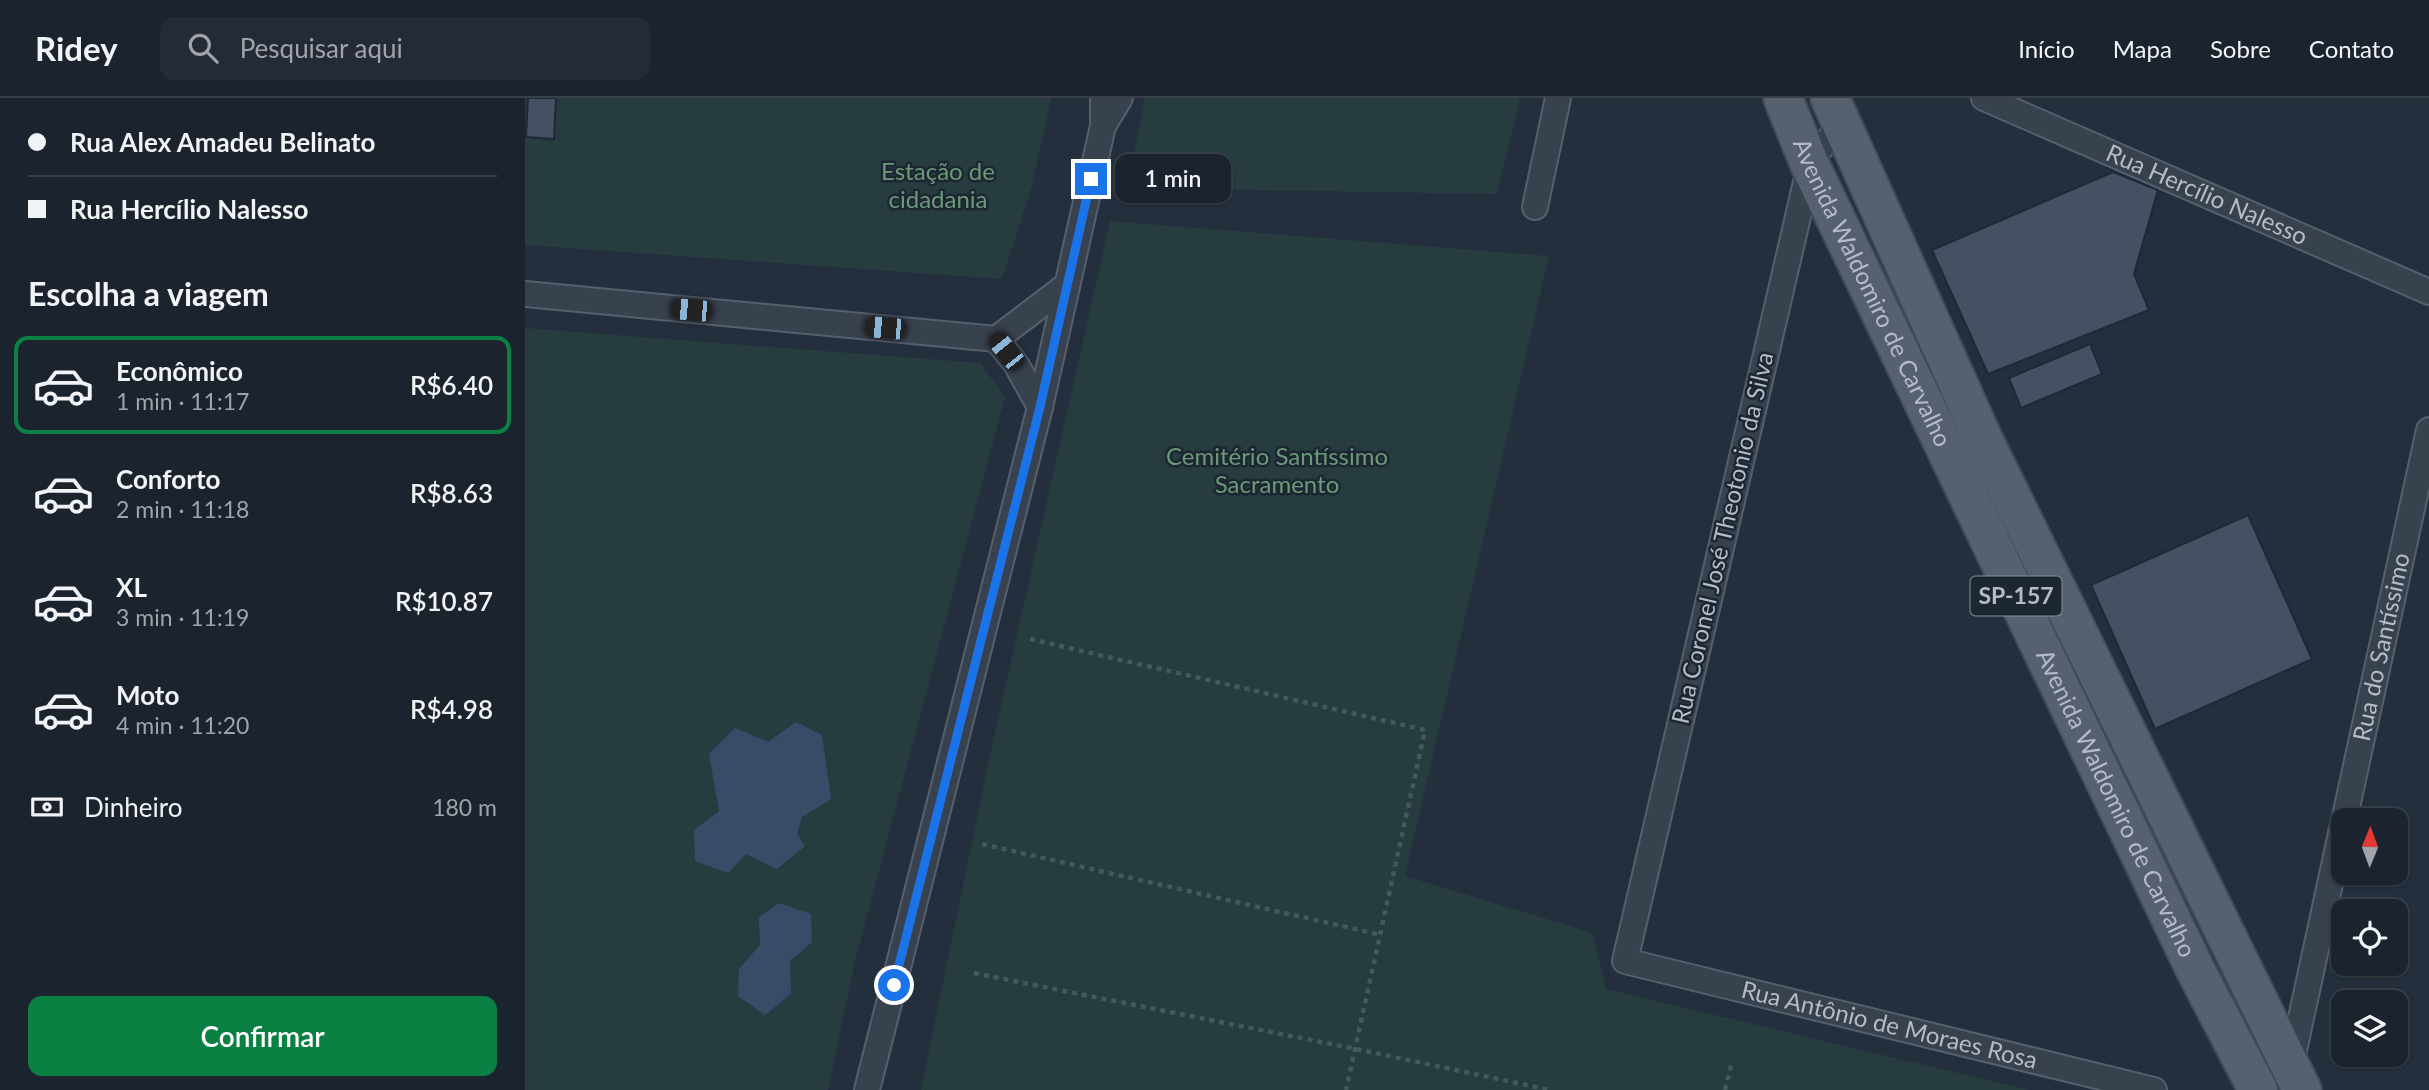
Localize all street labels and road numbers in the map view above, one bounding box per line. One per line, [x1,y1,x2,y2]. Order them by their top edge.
street label: Avenida Waldomiro de Carvalho [1788,134,1959,451]
street label: Rua Hercílio Nalesso [2102,137,2312,250]
street label: Rua Coronel José Theotonio da Silva [1665,349,1778,726]
street label: Rua do Santíssimo [2346,550,2415,744]
road number: SP-157 [1971,576,2061,616]
street label: Avenida Waldomiro de Carvalho [2031,644,2203,961]
street label: Rua Antônio de Moraes Rosa [1739,974,2040,1074]

